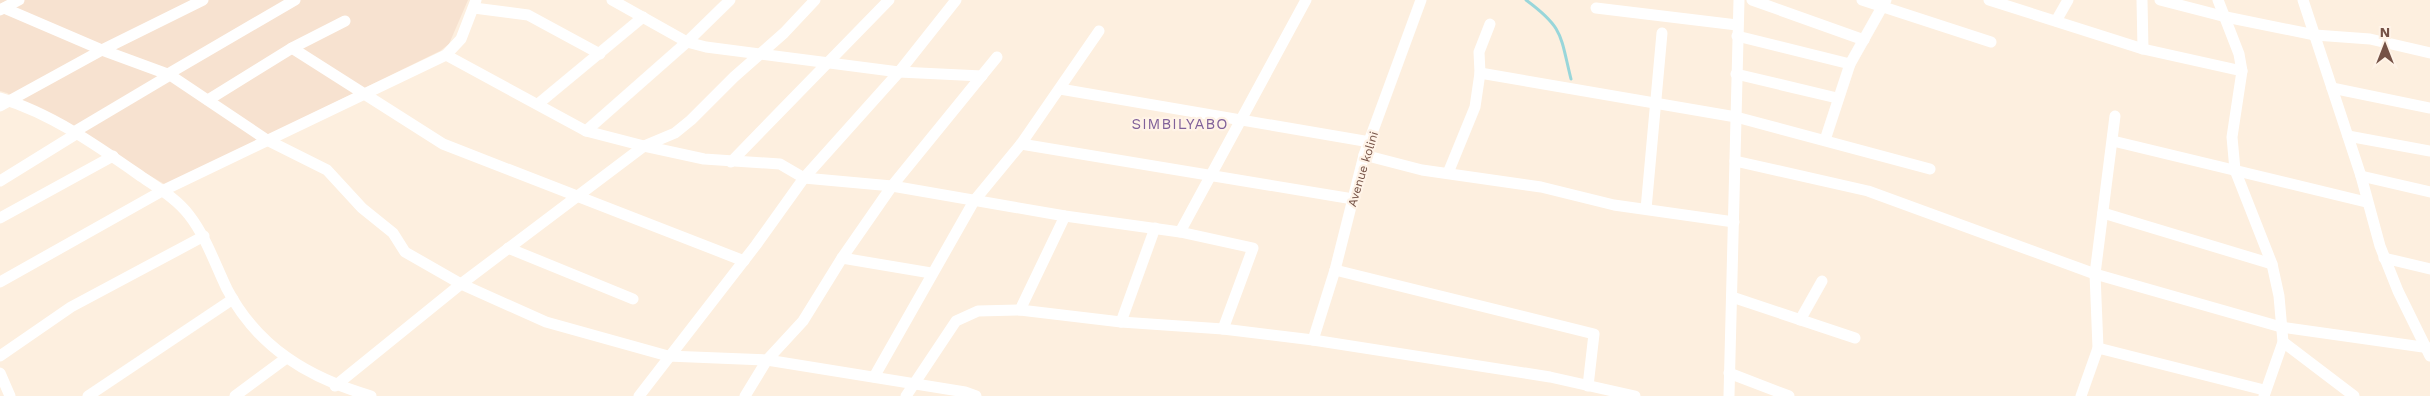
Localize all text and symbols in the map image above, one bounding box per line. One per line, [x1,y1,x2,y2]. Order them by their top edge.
north arrow [2360,20,2410,70]
text: N [2380,24,2390,40]
district label: SIMBILYABO [1132,115,1228,133]
street label: Avenue kolini [1345,130,1381,208]

